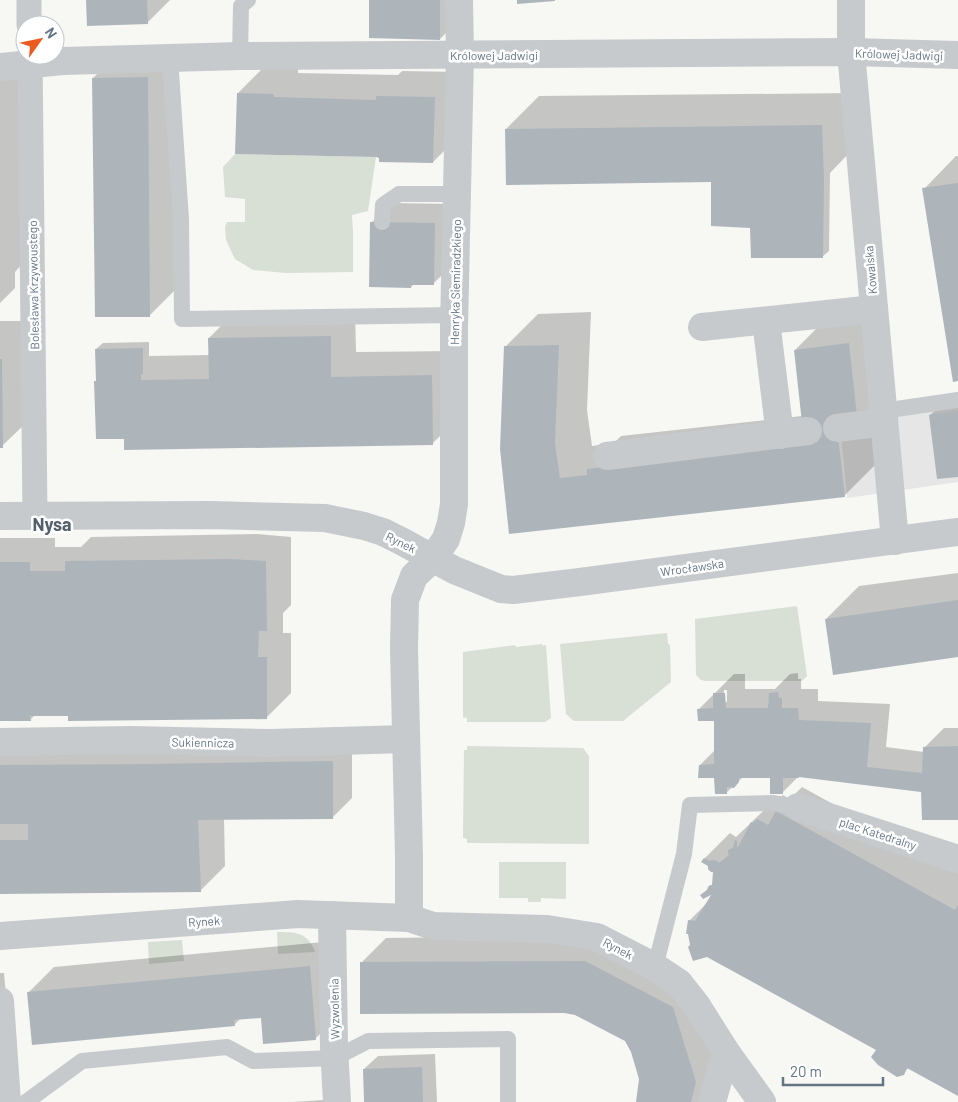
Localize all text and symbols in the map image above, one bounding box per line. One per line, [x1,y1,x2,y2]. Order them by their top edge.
north arrow [15,15,65,65]
text: N [42,24,61,41]
street label: Królowej Jadwigi [855,45,943,63]
street label: Królowej Jadwigi [450,48,538,62]
street label: Henryka Siemiradzkiego [447,219,463,345]
street label: Bolesława Krzywoustego [25,220,41,350]
street label: Kowalska [861,245,879,295]
district label: Nysa [33,513,71,535]
street label: Rynek [384,529,418,555]
street label: Wrocławska [659,556,725,578]
street label: Sukiennicza [172,734,234,750]
street label: plac Katedralny [838,814,919,852]
street label: Rynek [188,913,220,929]
street label: Rynek [601,935,635,961]
street label: Wyzwolenia [326,978,342,1040]
scale bar [783,1054,883,1086]
text: 20 m [790,1062,822,1080]

